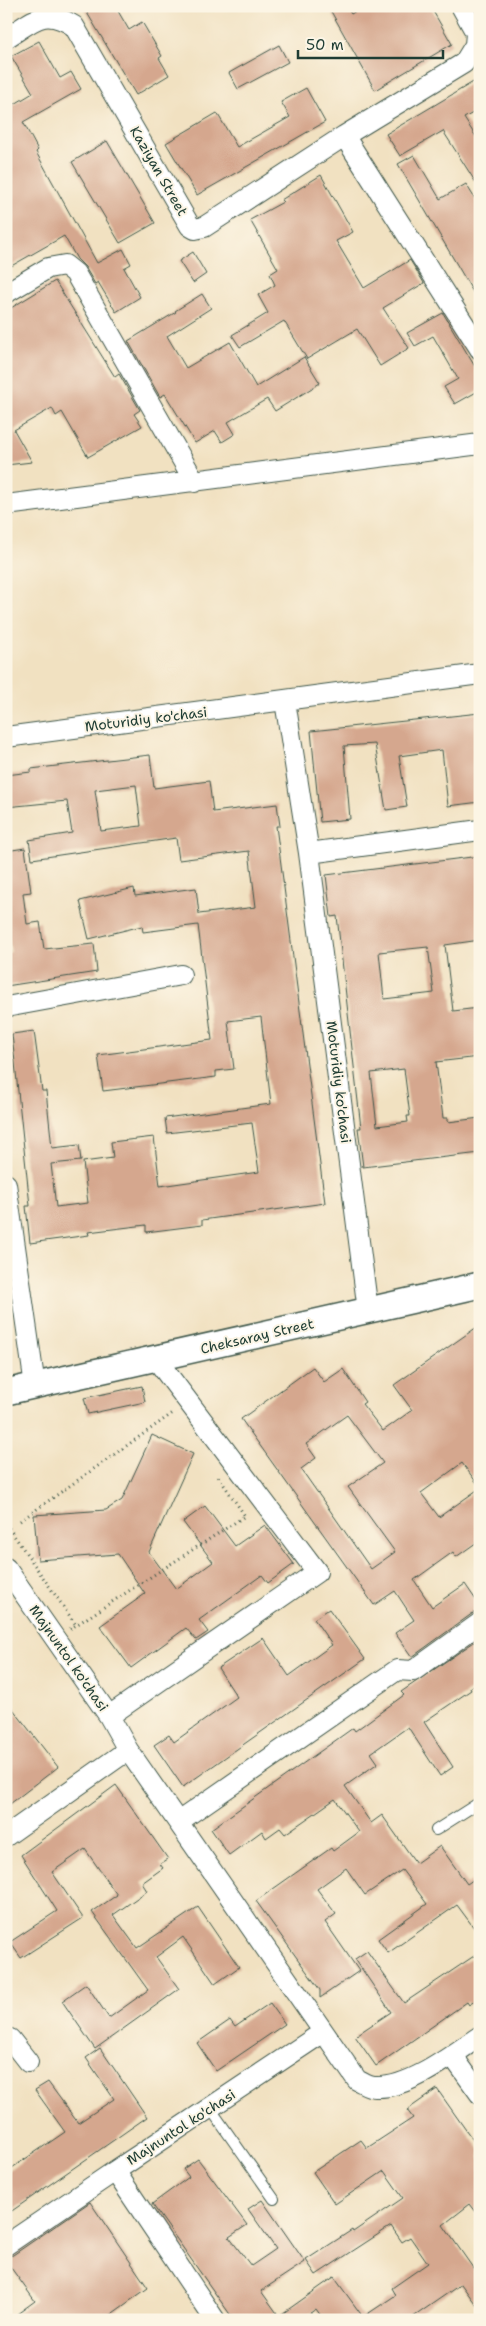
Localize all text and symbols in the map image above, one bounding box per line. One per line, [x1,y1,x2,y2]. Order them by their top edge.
scale bar [298,28,444,60]
text: 50 m [306,35,344,55]
street label: Kaziyan Street [126,123,192,219]
street label: Moturidiy ko'chasi [84,703,208,735]
street label: Moturidiy ko'chasi [323,1020,355,1144]
street label: Cheksaray Street [198,1314,316,1358]
street label: Majnuntol ko'chasi [25,1601,113,1715]
street label: Majnuntol ko'chasi [123,2085,239,2169]

